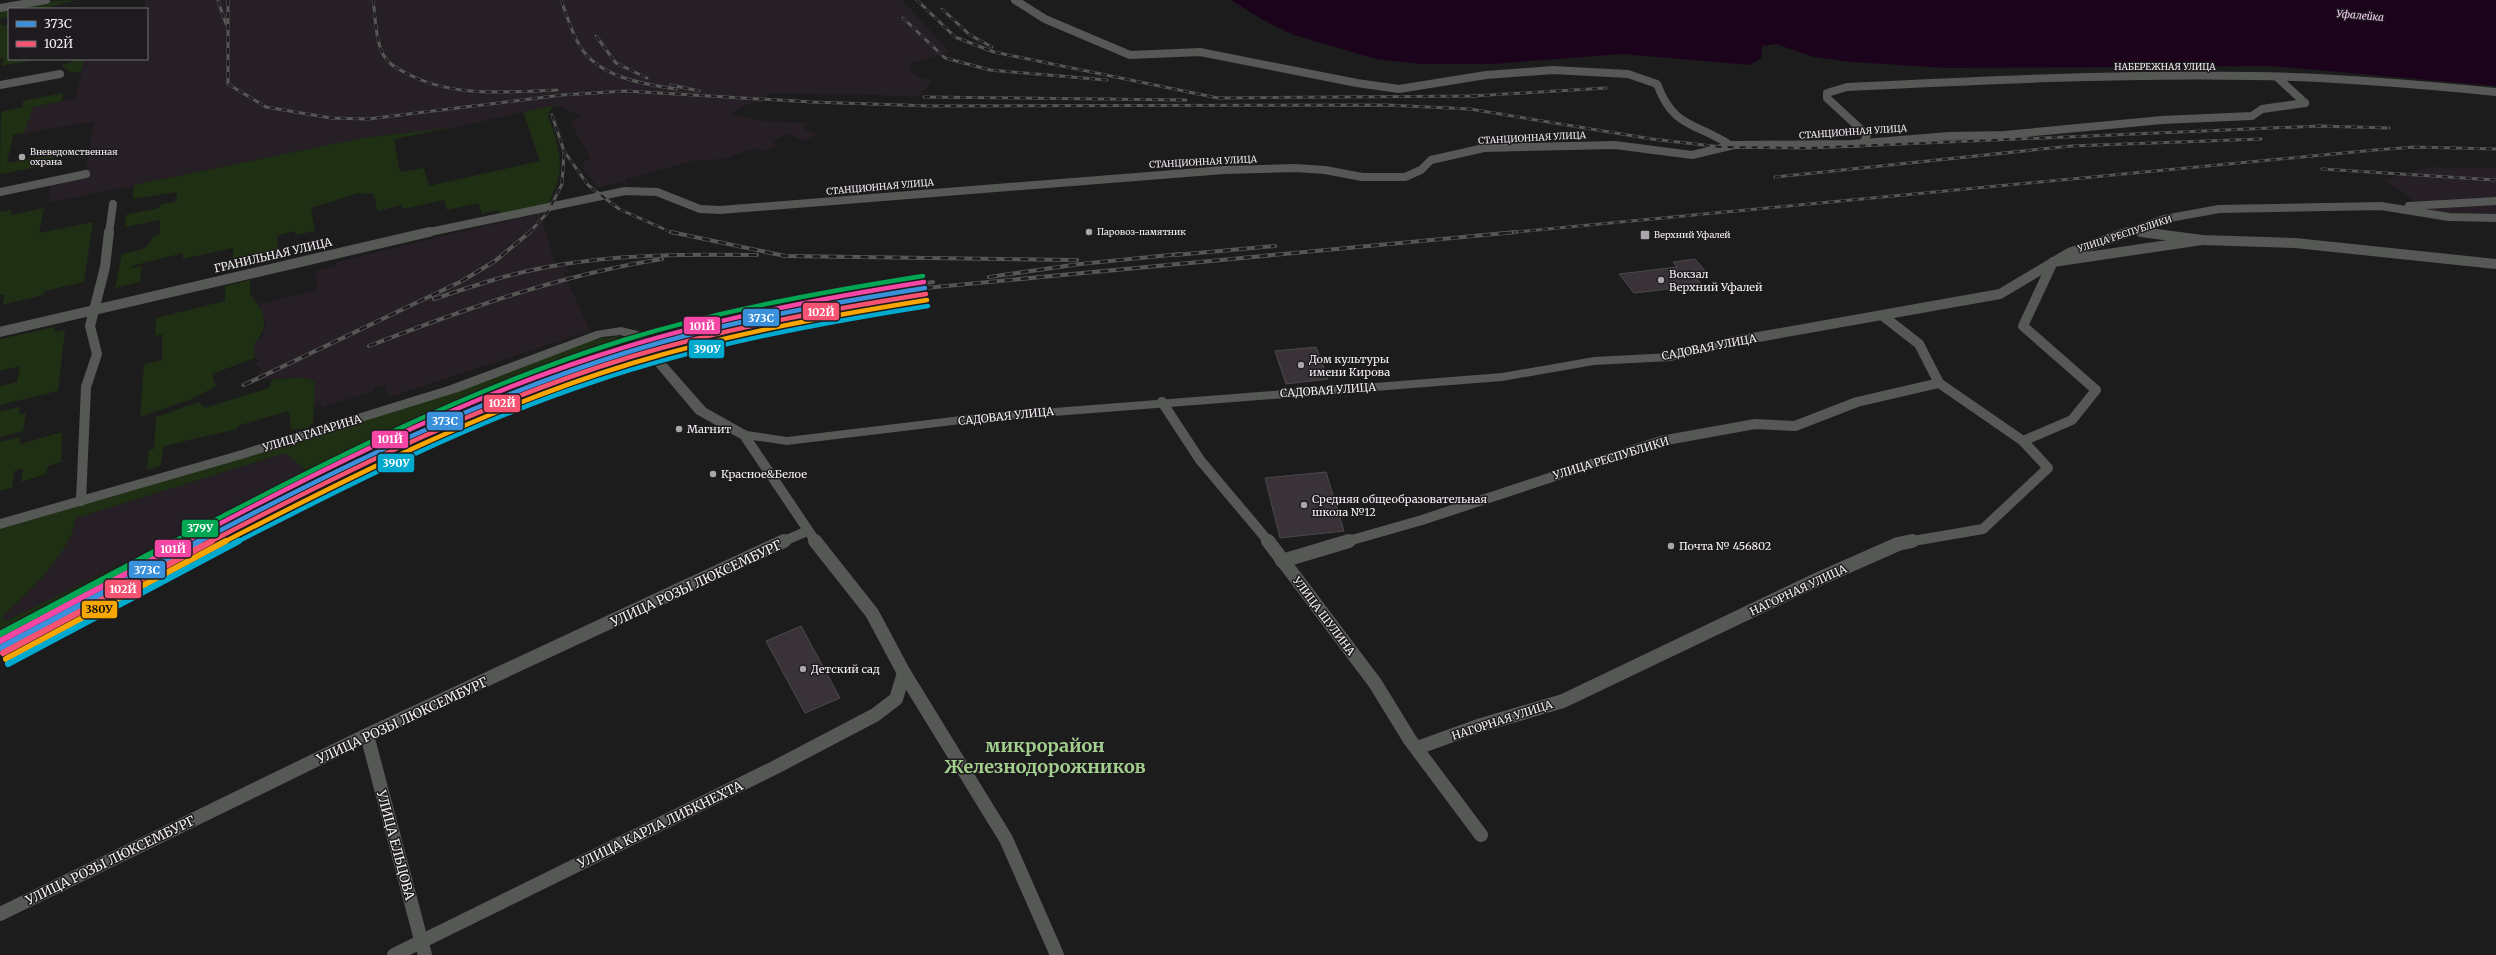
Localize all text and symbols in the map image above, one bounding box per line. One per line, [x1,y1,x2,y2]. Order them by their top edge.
water label: Уфалейка [2336,7,2385,24]
legend [8,8,148,60]
text: 373C [44,16,72,31]
text: 102Й [44,36,73,51]
street label: НАБЕРЕЖНАЯ УЛИЦА [2114,61,2216,72]
street label: СТАНЦИОННАЯ УЛИЦА [1799,122,1908,141]
street label: СТАНЦИОННАЯ УЛИЦА [1478,129,1587,146]
place label: Вневедомственная охрана [30,146,118,167]
marker: Вневедомственная охрана [17,152,27,162]
street label: СТАНЦИОННАЯ УЛИЦА [1149,153,1258,170]
street label: СТАНЦИОННАЯ УЛИЦА [826,176,935,197]
street label: УЛИЦА РЕСПУБЛИКИ [2075,213,2173,254]
place label: Паровоз-памятник [1097,226,1186,237]
marker: Паровоз-памятник [1084,227,1094,237]
marker: Верхний Уфалей [1639,229,1651,241]
place label: Верхний Уфалей [1654,229,1731,240]
street label: ГРАНИЛЬНАЯ УЛИЦА [213,235,334,275]
place label: Вокзал Верхний Уфалей [1669,267,1763,294]
marker: Вокзал Верхний Уфалей [1656,275,1666,285]
line badge: 102Й [802,302,840,321]
text: 102Й [807,305,835,319]
line badge: 373C [742,308,780,327]
text: 373C [748,311,774,325]
line badge: 101Й [683,316,721,335]
text: 101Й [689,319,715,333]
street label: САДОВАЯ УЛИЦА [1660,331,1758,363]
line badge: 390У [688,339,725,359]
text: 390У [693,342,721,356]
place label: Дом культуры имени Кирова [1309,352,1390,379]
marker: Дом культуры имени Кирова [1296,360,1306,370]
street label: САДОВАЯ УЛИЦА [1279,380,1377,400]
line badge: 102Й [483,394,521,413]
text: 102Й [488,396,516,410]
street label: САДОВАЯ УЛИЦА [957,404,1055,428]
street label: УЛИЦА ГАГАРИНА [260,411,363,455]
line badge: 373C [426,411,464,431]
text: 373C [432,414,458,428]
place label: Магнит [687,422,731,436]
marker: Магнит [674,424,684,434]
line badge: 101Й [371,430,409,449]
text: 101Й [377,432,403,446]
street label: УЛИЦА РЕСПУБЛИКИ [1550,434,1671,483]
line badge: 390У [377,453,415,473]
text: 390У [382,456,410,470]
place label: Красное&Белое [721,467,807,481]
marker: Красное&Белое [708,469,718,479]
place label: Средняя общеобразовательная школа №12 [1312,492,1488,519]
marker: Средняя общеобразовательная школа №12 [1299,500,1309,510]
line badge: 379У [181,519,219,538]
text: 379У [187,521,214,535]
street label: УЛИЦА РОЗЫ ЛЮКСЕМБУРГ [607,536,784,631]
line badge: 101Й [154,539,192,558]
place label: Почта № 456802 [1679,539,1771,553]
marker: Почта № 456802 [1666,541,1676,551]
text: 101Й [160,542,186,556]
line badge: 373C [128,560,166,579]
street label: НАГОРНАЯ УЛИЦА [1747,561,1849,619]
text: 373C [134,563,160,577]
street label: УЛИЦА ШУЛИНА [1289,573,1358,658]
line badge: 102Й [104,579,142,599]
text: 102Й [109,582,137,596]
line badge: 380У [81,600,118,619]
text: 380У [85,602,114,616]
place label: Детский сад [811,662,880,676]
marker: Детский сад [798,664,808,674]
street label: УЛИЦА РОЗЫ ЛЮКСЕМБУРГ [313,673,490,768]
street label: НАГОРНАЯ УЛИЦА [1450,697,1554,743]
district label: микрорайон Железнодорожников [944,734,1146,778]
street label: УЛИЦА КАРЛА ЛИБКНЕХТА [574,777,746,872]
street label: УЛИЦА ЕЛЬЦОВА [372,787,419,903]
street label: УЛИЦА РОЗЫ ЛЮКСЕМБУРГ [22,812,198,909]

